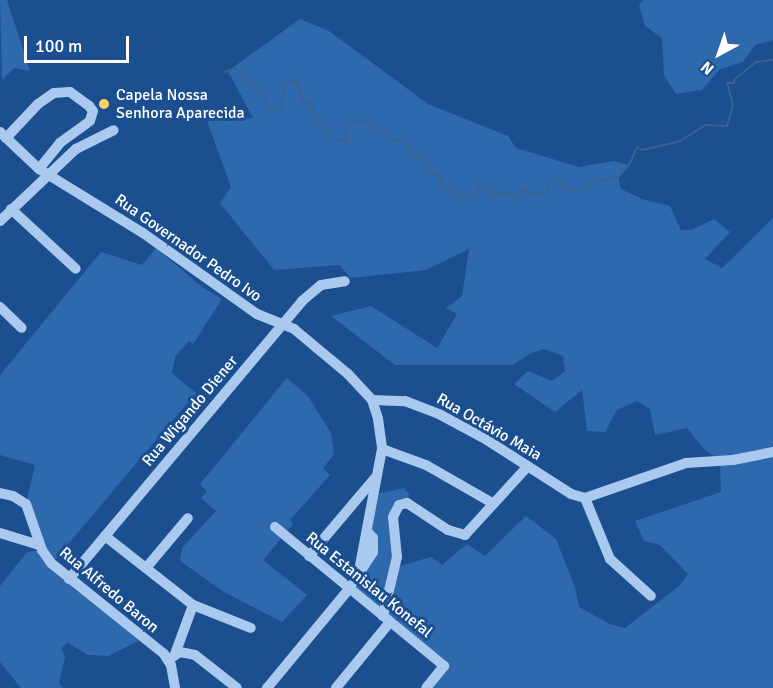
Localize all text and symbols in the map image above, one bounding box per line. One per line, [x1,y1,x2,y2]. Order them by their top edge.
scale bar [27,24,132,62]
north arrow [689,24,749,84]
text: 100 m [35,35,82,57]
text: N [697,57,718,79]
place label: Capela Nossa Senhora Aparecida [116,85,245,123]
marker: Capela Nossa Senhora Aparecida [97,97,111,111]
street label: Rua Governador Pedro Ivo [111,190,265,306]
street label: Rua Wigando Diener [138,352,242,470]
street label: Rua Octávio Maia [433,389,545,465]
street label: Rua Estanislau Konefal [302,528,436,642]
street label: Rua Alfredo Baron [55,543,163,637]

